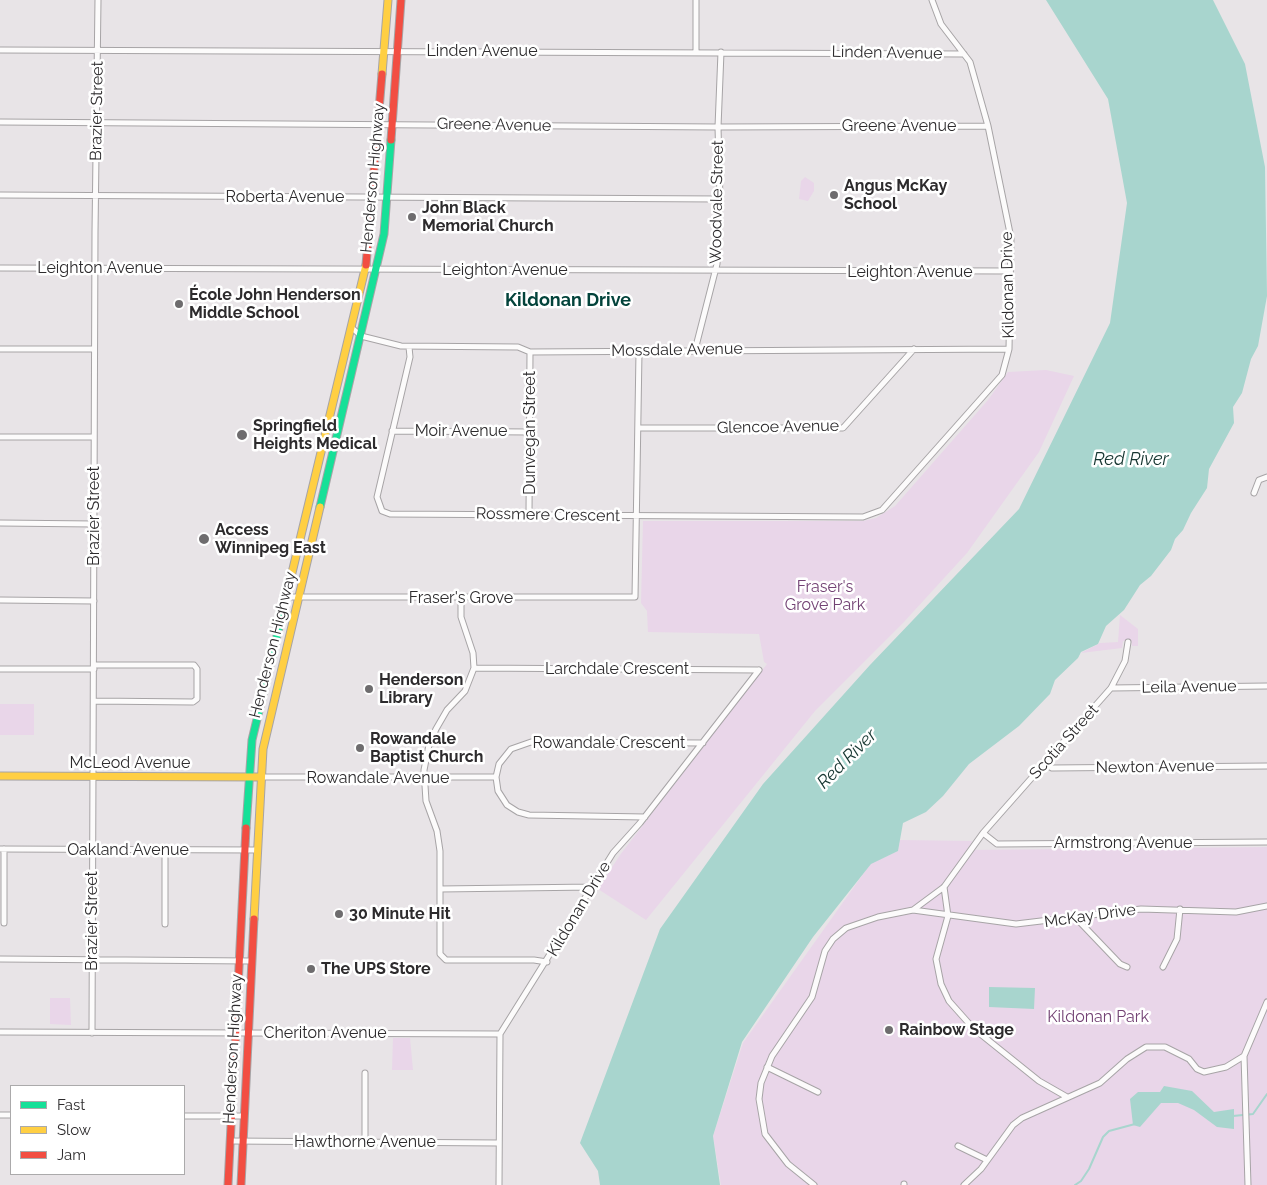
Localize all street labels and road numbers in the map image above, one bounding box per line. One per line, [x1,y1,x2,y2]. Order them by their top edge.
street label: Linden Avenue [426,41,538,61]
street label: Linden Avenue [831,42,943,64]
street label: Brazier Street [87,61,107,161]
street label: Henderson Highway [357,102,389,254]
street label: Greene Avenue [437,114,551,136]
street label: Greene Avenue [842,116,956,136]
street label: Woodvale Street [706,140,728,264]
street label: Roberta Avenue [226,187,344,207]
street label: Kildonan Drive [997,231,1019,339]
street label: Leighton Avenue [37,258,163,278]
street label: Leighton Avenue [442,260,568,280]
street label: Leighton Avenue [847,262,973,282]
street label: Mossdale Avenue [611,339,743,361]
street label: Dunvegan Street [520,371,540,495]
street label: Glencoe Avenue [717,416,839,438]
street label: Moir Avenue [415,421,507,441]
street label: Brazier Street [84,466,104,566]
street label: Rossmere Crescent [476,504,620,526]
street label: Henderson Highway [246,570,300,720]
street label: Fraser's Grove [409,588,513,608]
street label: Larchdale Crescent [545,659,689,679]
street label: Leila Avenue [1141,677,1237,697]
street label: Scotia Street [1025,701,1103,783]
street label: Rowandale Crescent [533,733,685,753]
street label: McLeod Avenue [70,753,190,773]
street label: Newton Avenue [1095,756,1215,778]
street label: Rowandale Avenue [307,768,449,788]
street label: Armstrong Avenue [1054,833,1192,853]
street label: Oakland Avenue [67,840,189,860]
street label: Kildonan Drive [543,858,615,960]
street label: Brazier Street [82,871,102,971]
street label: McKay Drive [1043,900,1137,932]
street label: Henderson Highway [219,973,247,1125]
street label: Cheriton Avenue [263,1023,387,1043]
street label: Hawthorne Avenue [294,1132,436,1152]

